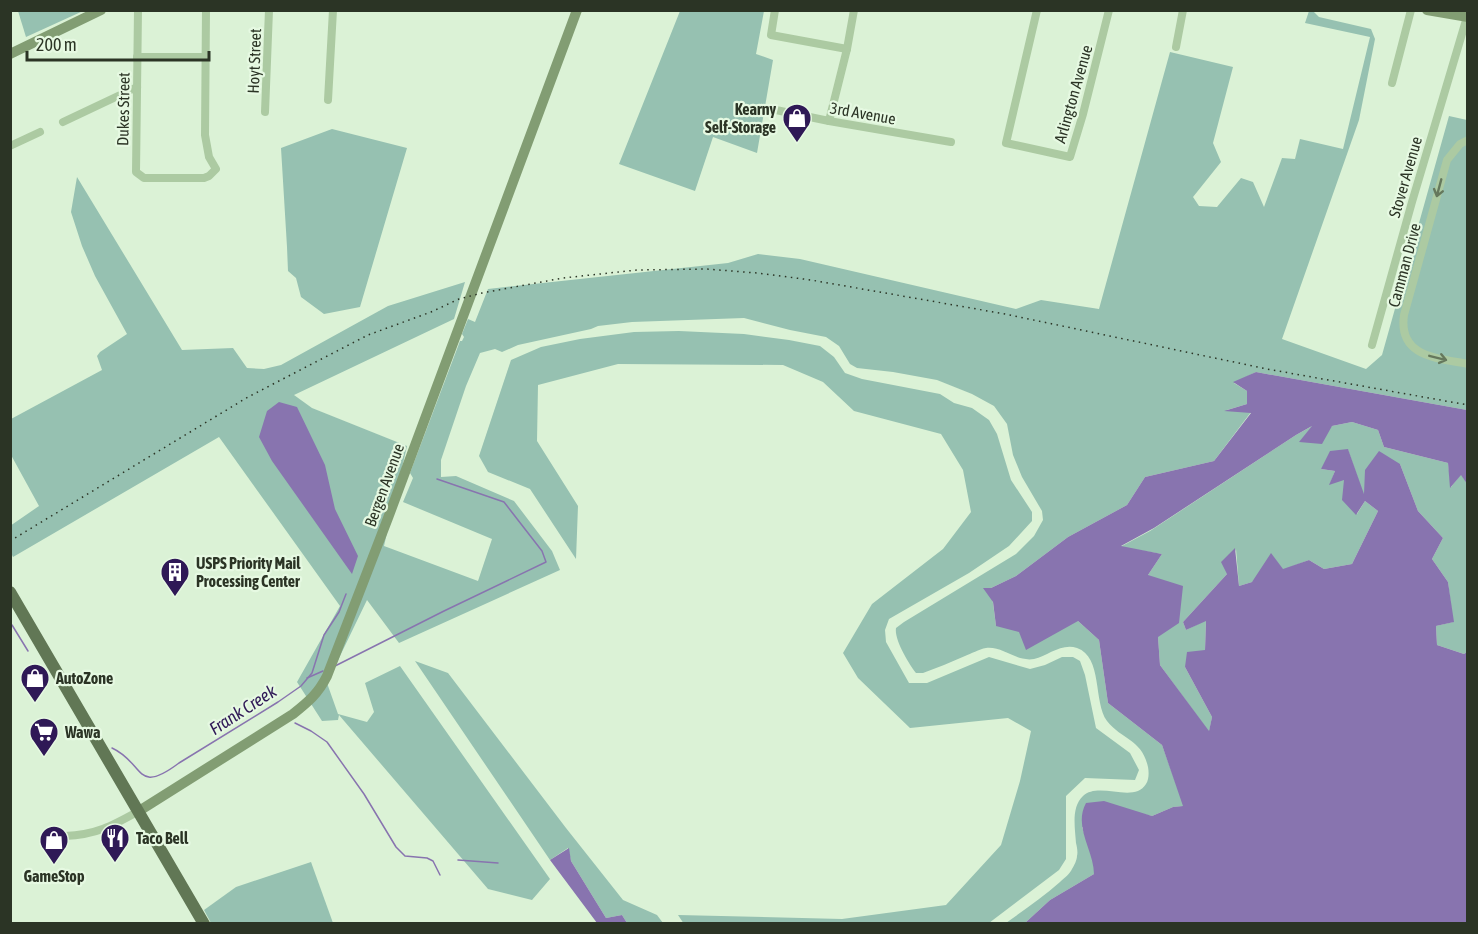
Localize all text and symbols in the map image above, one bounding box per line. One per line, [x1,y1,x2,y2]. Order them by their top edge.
scale bar [27,24,208,62]
street label: Hoyt Street [244,28,265,94]
text: 200 m [36,34,77,55]
street label: Arlington Avenue [1050,43,1097,145]
street label: Dukes Street [113,72,133,146]
street label: 3rd Avenue [829,98,897,128]
place label: Kearny Self-Storage [705,100,776,136]
shop icon: Kearny Self-Storage [781,102,813,144]
street label: Stover Avenue [1385,134,1425,220]
one-way arrow [1433,178,1444,197]
street label: Camman Drive [1384,221,1424,309]
one-way arrow [1429,352,1448,364]
street label: Bergen Avenue [361,441,408,529]
place label: USPS Priority Mail Processing Center [196,554,301,590]
building icon: USPS Priority Mail Processing Center [159,556,191,598]
shop icon: AutoZone [19,662,51,704]
place label: AutoZone [55,669,113,687]
water label: Frank Creek [205,680,281,739]
supermarket icon: Wawa [28,716,60,758]
place label: Wawa [64,723,100,741]
restaurant icon: Taco Bell [99,822,131,864]
shop icon: GameStop [38,824,70,866]
place label: Taco Bell [136,829,189,847]
place label: GameStop [24,867,85,885]

